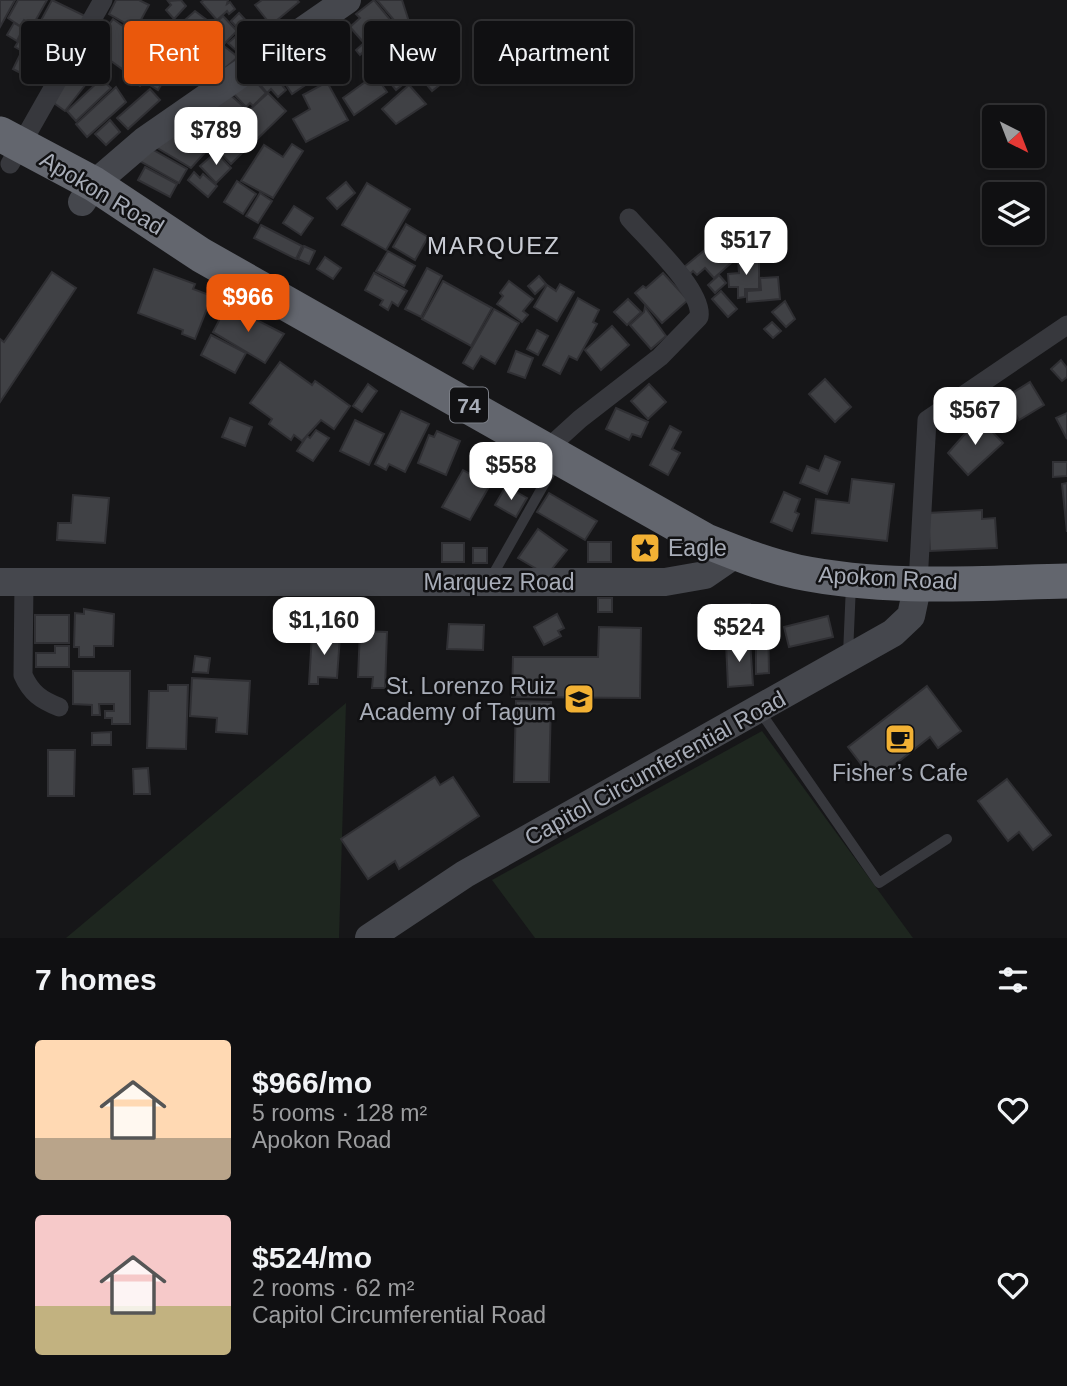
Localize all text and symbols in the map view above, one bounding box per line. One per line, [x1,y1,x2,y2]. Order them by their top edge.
chip: Buy [21,21,110,84]
chip: Rent [124,21,223,84]
chip: Filters [237,21,350,84]
chip: New [364,21,460,84]
chip: Apartment [474,21,633,84]
north arrow [982,105,1045,168]
map controls [982,105,1045,245]
pin: $789 [175,108,257,167]
text: $789 [190,117,242,143]
street label: Apokon Road [36,146,168,240]
button: layers [982,182,1045,245]
pin: $517 [705,218,787,277]
text: $517 [720,227,772,253]
district label: MARQUEZ [427,232,561,259]
pin: $966 [207,274,289,334]
text: $966 [222,284,274,310]
road number: 74 [450,388,488,422]
pin: $567 [934,388,1016,447]
text: $567 [949,397,1001,423]
pin: $558 [470,442,552,502]
text: $558 [485,452,537,478]
place icon: Eagle [628,531,662,565]
place label: Eagle [668,535,727,561]
street label: Apokon Road [818,561,958,595]
street label: Marquez Road [424,569,574,595]
pin: $1,160 [267,598,381,657]
pin: $524 [698,604,780,664]
text: $1,160 [289,607,359,633]
text: $524 [713,614,765,640]
place label: St. Lorenzo Ruiz Academy of Tagum [360,673,556,725]
school or university icon: St. Lorenzo Ruiz Academy of Tagum [562,682,596,716]
street label: Capitol Circumferential Road [520,685,790,851]
cafe icon: Fisher’s Cafe [883,722,917,756]
place label: Fisher’s Cafe [832,760,968,786]
icon: filters [994,961,1032,999]
text: 7 homes [35,963,157,996]
text: $966/mo [252,1066,372,1099]
icon: home [91,1068,175,1152]
icon: heart [994,1091,1032,1129]
text: 5 rooms · 128 m² [252,1100,427,1126]
text: Apokon Road [252,1127,391,1153]
text: $524/mo [252,1241,372,1274]
icon: home [91,1243,175,1327]
icon: heart [994,1266,1032,1304]
text: 2 rooms · 62 m² [252,1275,414,1301]
text: Capitol Circumferential Road [252,1302,546,1328]

